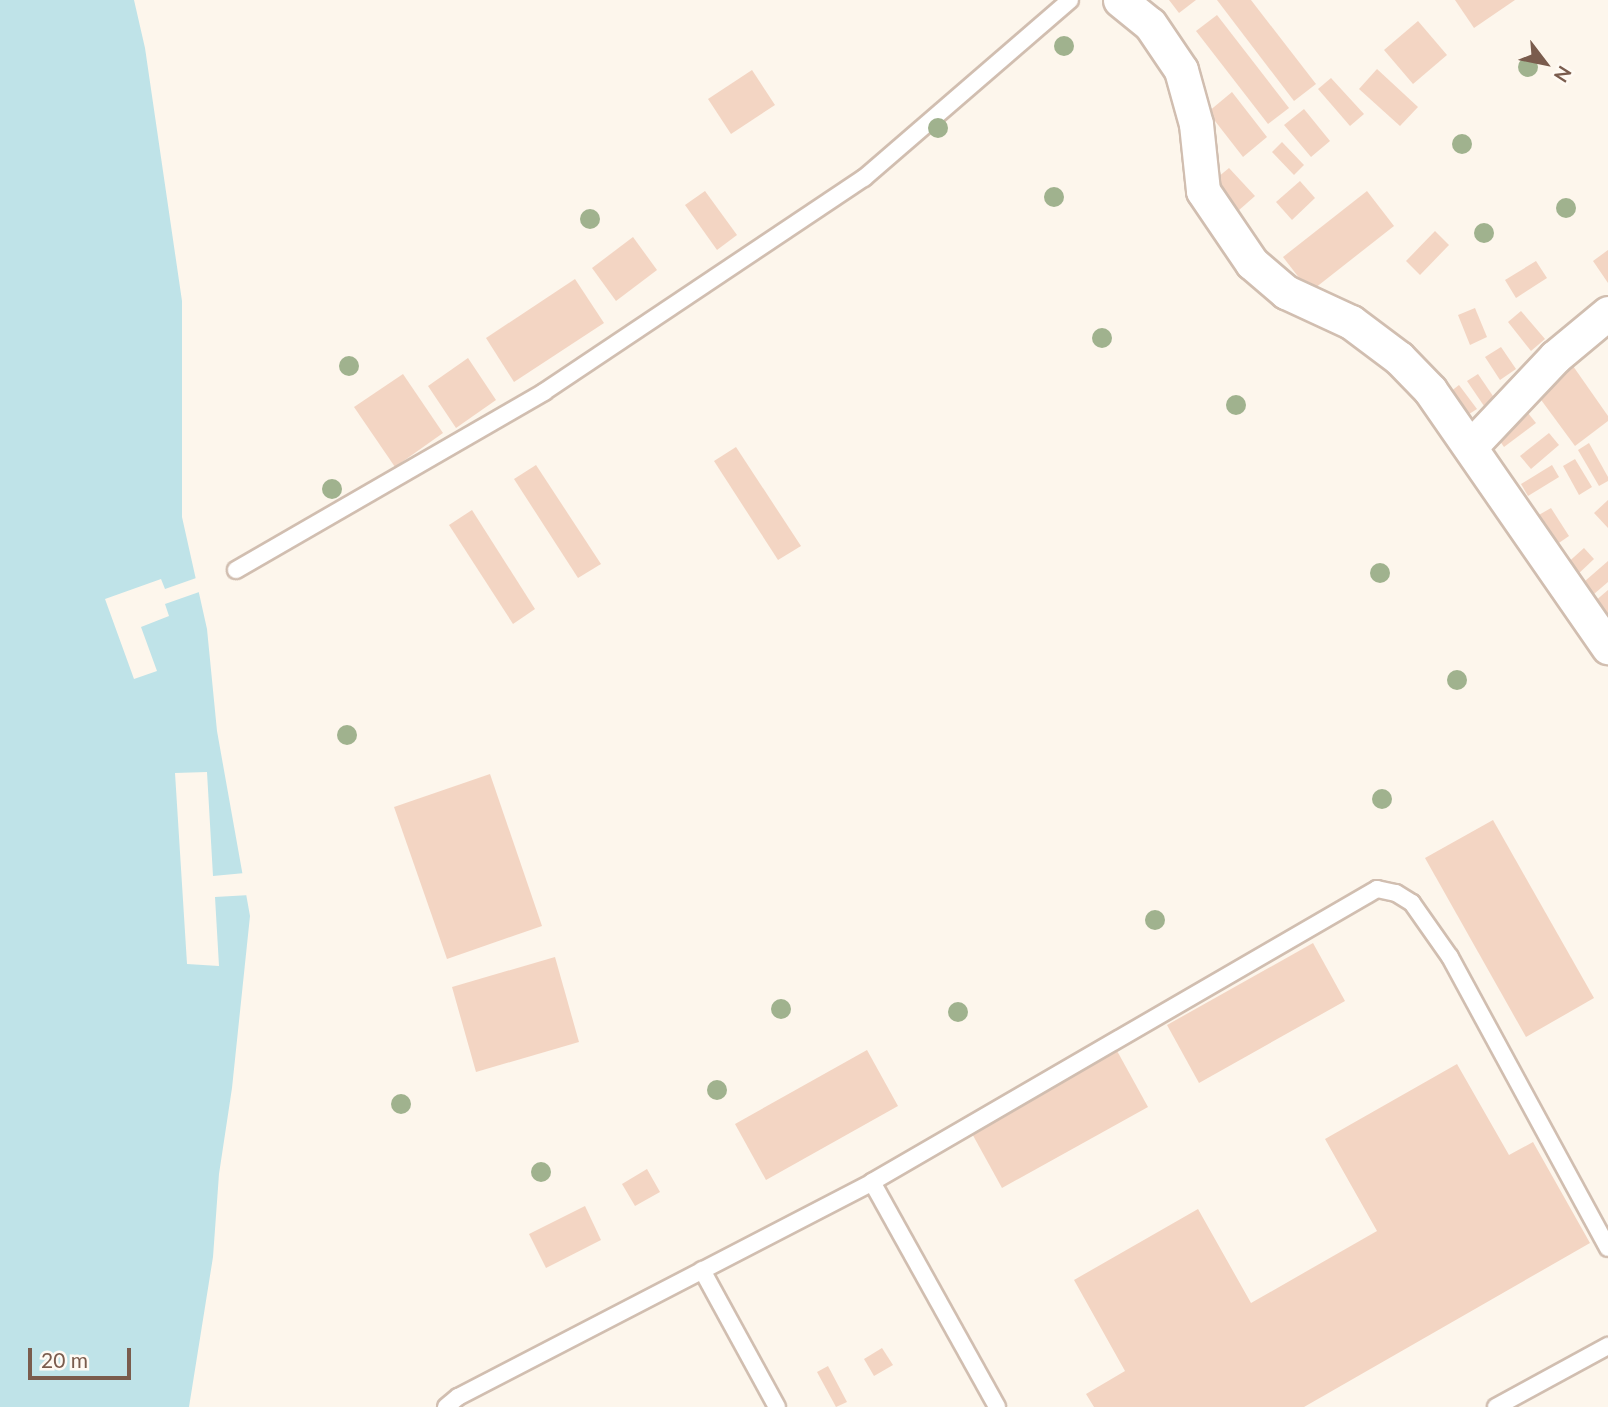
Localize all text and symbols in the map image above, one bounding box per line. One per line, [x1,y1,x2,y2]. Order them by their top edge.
north arrow [1510,28,1580,98]
text: N [1550,62,1577,87]
scale bar [32,1334,135,1378]
text: 20 m [41,1347,88,1372]

